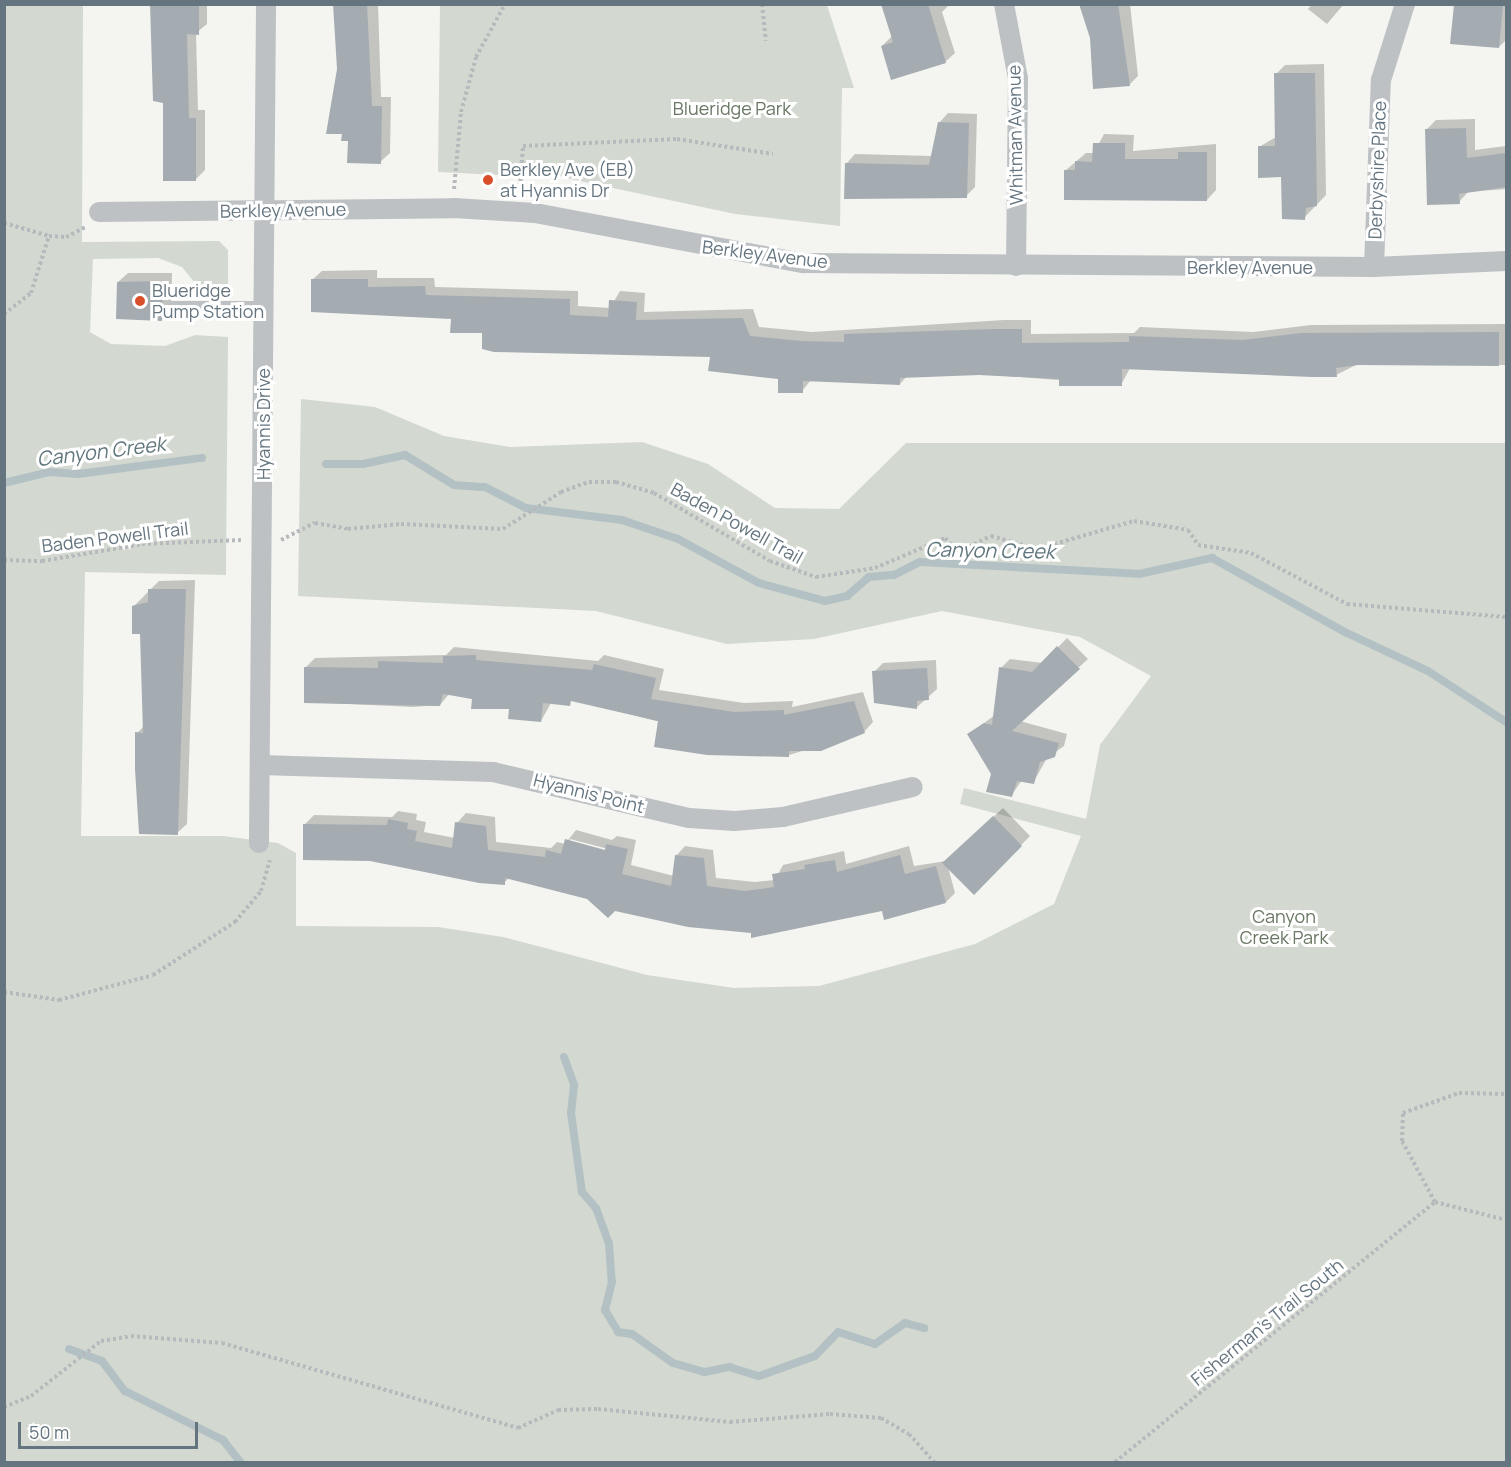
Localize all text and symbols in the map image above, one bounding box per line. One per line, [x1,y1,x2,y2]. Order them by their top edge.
street label: Whitman Avenue [1003,65,1027,205]
park label: Blueridge Park [673,97,791,119]
street label: Derbyshire Place [1364,100,1390,240]
place label: Berkley Ave (EB) at Hyannis Dr [500,159,635,201]
marker: Berkley Ave (EB) at Hyannis Dr [481,173,495,187]
street label: Berkley Avenue [220,198,346,222]
street label: Berkley Avenue [701,236,829,272]
street label: Berkley Avenue [1187,256,1313,278]
place label: Blueridge Pump Station [152,280,264,322]
marker: Blueridge Pump Station [133,294,147,308]
street label: Hyannis Drive [252,368,274,480]
water label: Canyon Creek [35,431,167,471]
street label: Baden Powell Trail [667,478,807,568]
street label: Baden Powell Trail [40,517,190,557]
water label: Canyon Creek [925,537,1055,563]
street label: Hyannis Point [531,769,647,817]
park label: Canyon Creek Park [1240,906,1328,948]
street label: Fisherman's Trail South [1187,1254,1347,1390]
scale bar [21,1410,201,1448]
text: 50 m [29,1420,69,1444]

